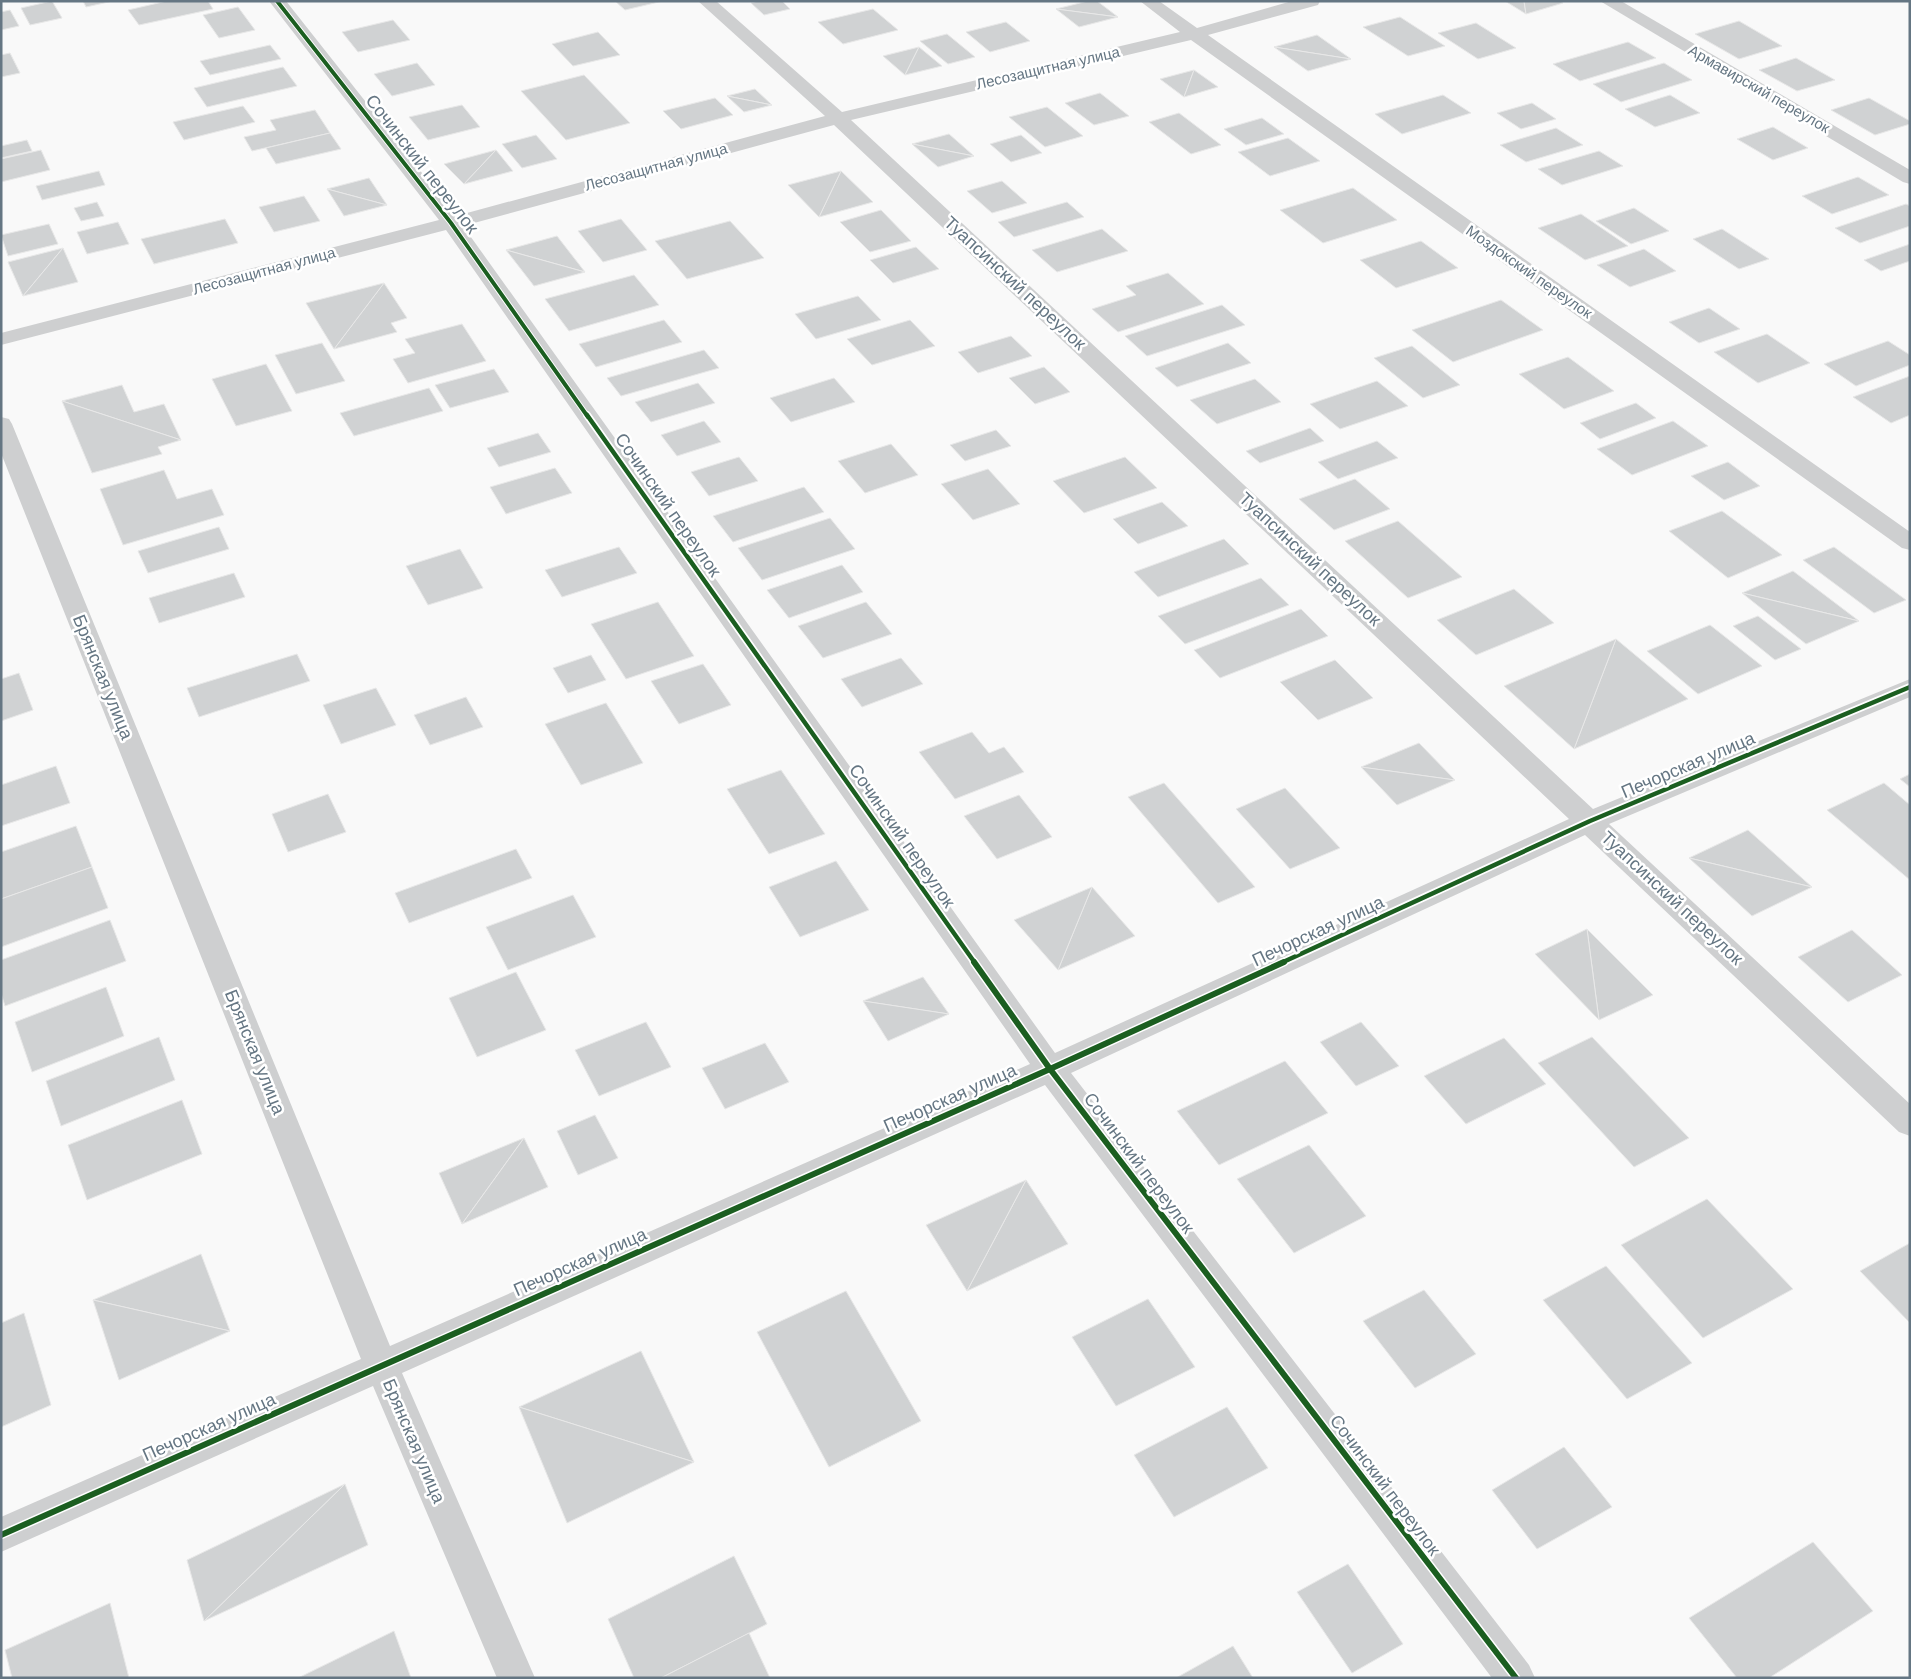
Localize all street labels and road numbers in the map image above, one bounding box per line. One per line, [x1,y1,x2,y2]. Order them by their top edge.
street label: Армавирский переулок [1685,40,1834,138]
street label: Лесозащитная улица [974,42,1122,94]
street label: Сочинский переулок [360,89,484,239]
street label: Лесозащитная улица [583,138,730,196]
street label: Туапсинский переулок [939,211,1091,355]
street label: Моздокский переулок [1462,221,1597,323]
street label: Лесозащитная улица [191,242,338,300]
street label: Сочинский переулок [609,428,727,582]
street label: Туапсинский переулок [1234,487,1386,631]
street label: Брянская улица [67,611,139,744]
street label: Печорская улица [1617,726,1759,804]
street label: Сочинский переулок [843,759,961,913]
street label: Туапсинский переулок [1596,826,1748,970]
street label: Печорская улица [1248,889,1389,972]
street label: Брянская улица [219,986,291,1119]
street label: Печорская улица [880,1058,1021,1138]
street label: Сочинский переулок [1078,1088,1200,1238]
street label: Печорская улица [510,1222,651,1302]
street label: Брянская улица [377,1375,451,1508]
street label: Печорская улица [139,1387,280,1467]
street label: Сочинский переулок [1324,1410,1446,1560]

